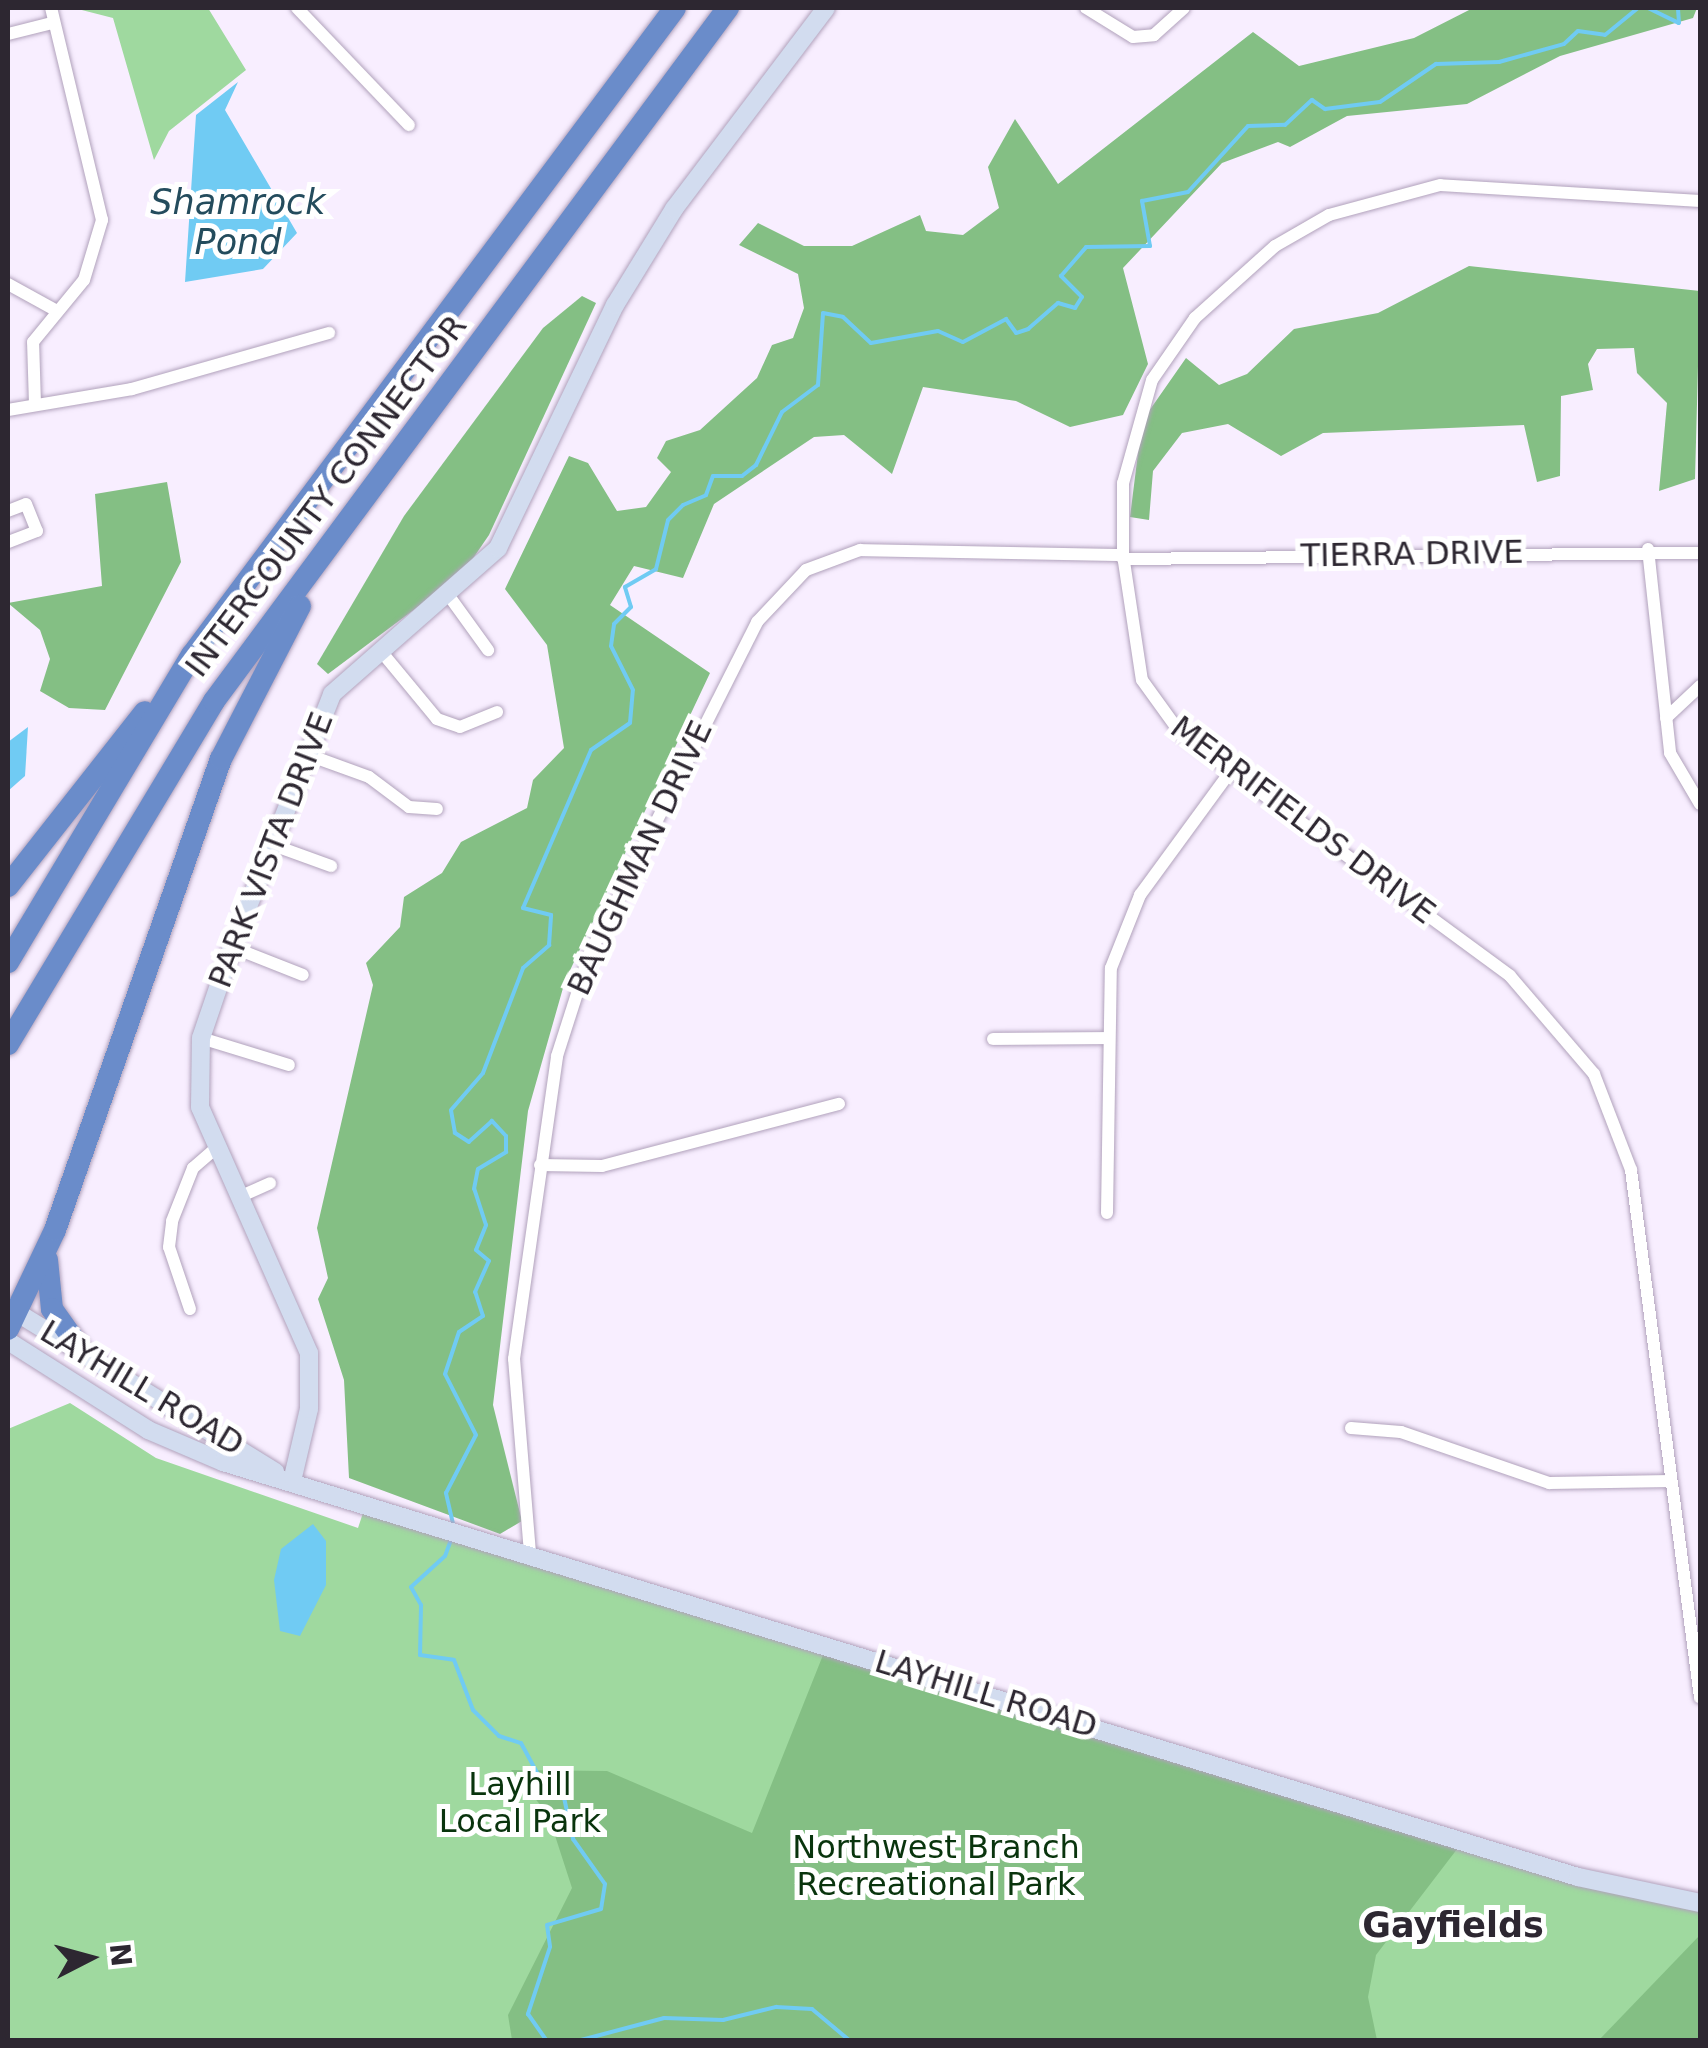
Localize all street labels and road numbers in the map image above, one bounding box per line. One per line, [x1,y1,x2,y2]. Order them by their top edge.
street label: INTERCOUNTY CONNECTOR [177,308,475,684]
street label: TIERRA DRIVE [1300,533,1524,575]
street label: PARK VISTA DRIVE [201,707,341,993]
street label: MERRIFIELDS DRIVE [1163,708,1443,932]
street label: BAUGHMAN DRIVE [560,715,720,1001]
street label: LAYHILL ROAD [33,1312,251,1464]
street label: LAYHILL ROAD [870,1642,1102,1746]

